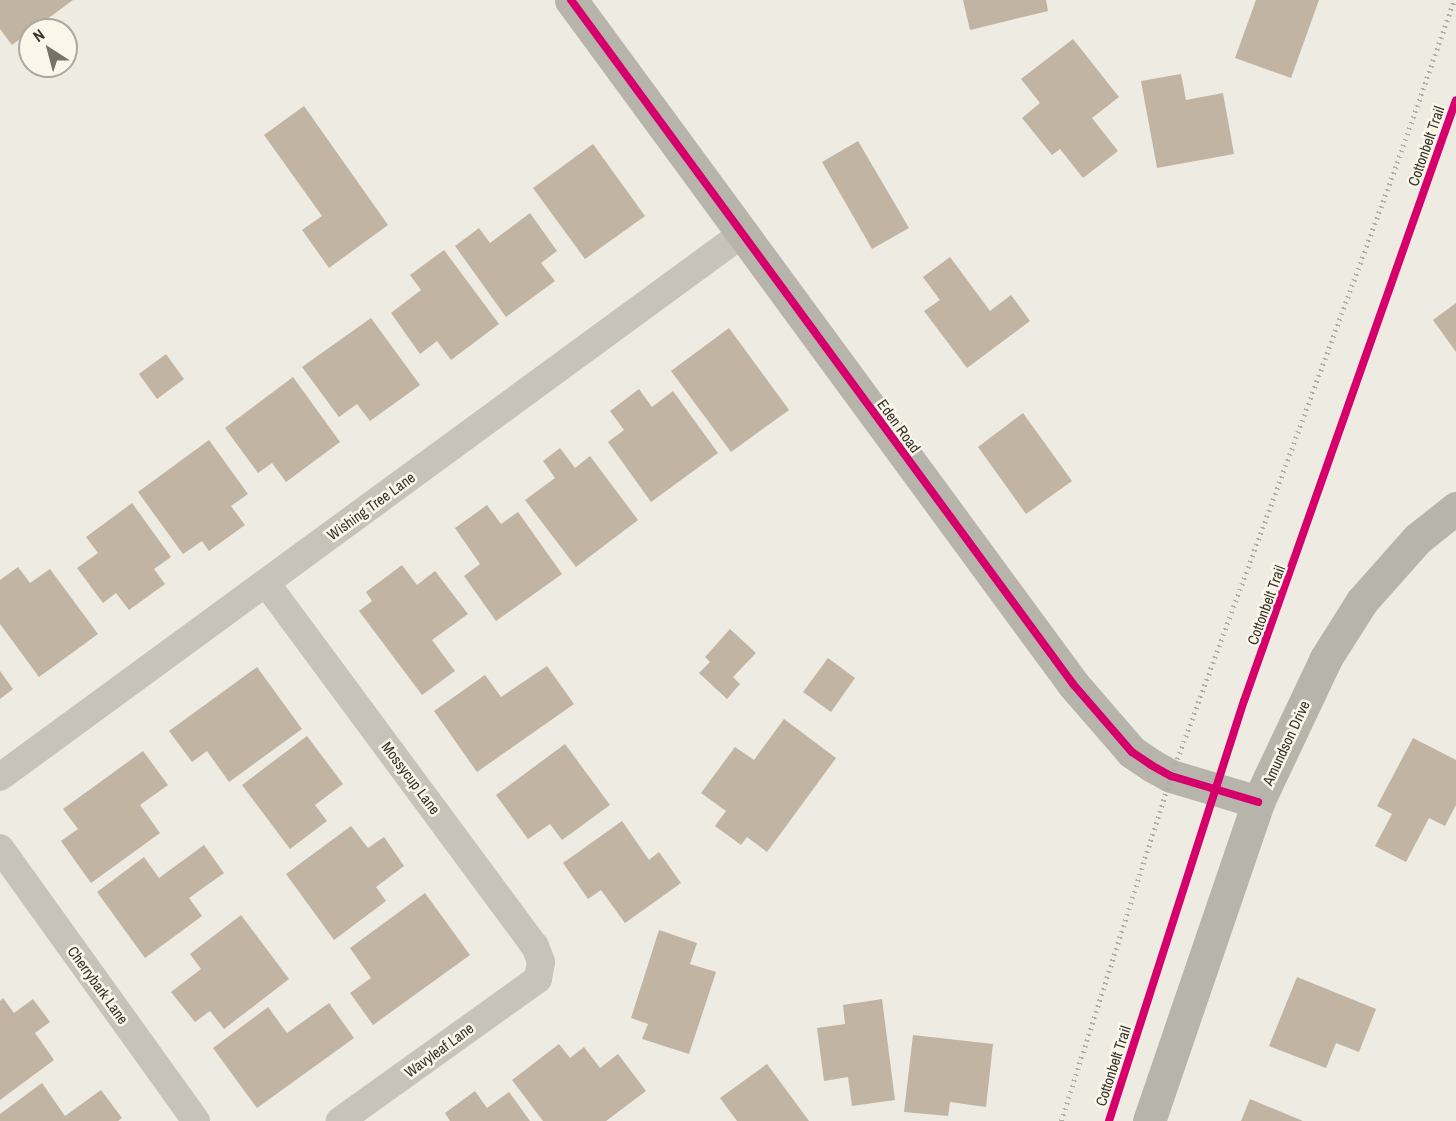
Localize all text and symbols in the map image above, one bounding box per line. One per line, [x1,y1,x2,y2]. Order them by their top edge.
north arrow [18,18,78,78]
text: N [28,23,49,47]
street label: Cottonbelt Trail [1404,104,1448,188]
street label: Eden Road [874,396,924,456]
street label: Wishing Tree Lane [324,468,418,544]
street label: Cottonbelt Trail [1243,563,1289,647]
street label: Amundson Drive [1258,698,1314,788]
street label: Mossycup Lane [378,738,444,818]
street label: Cherrybark Lane [64,943,132,1027]
street label: Wavyleaf Lane [401,1019,477,1081]
street label: Cottonbelt Trail [1092,1023,1134,1109]

